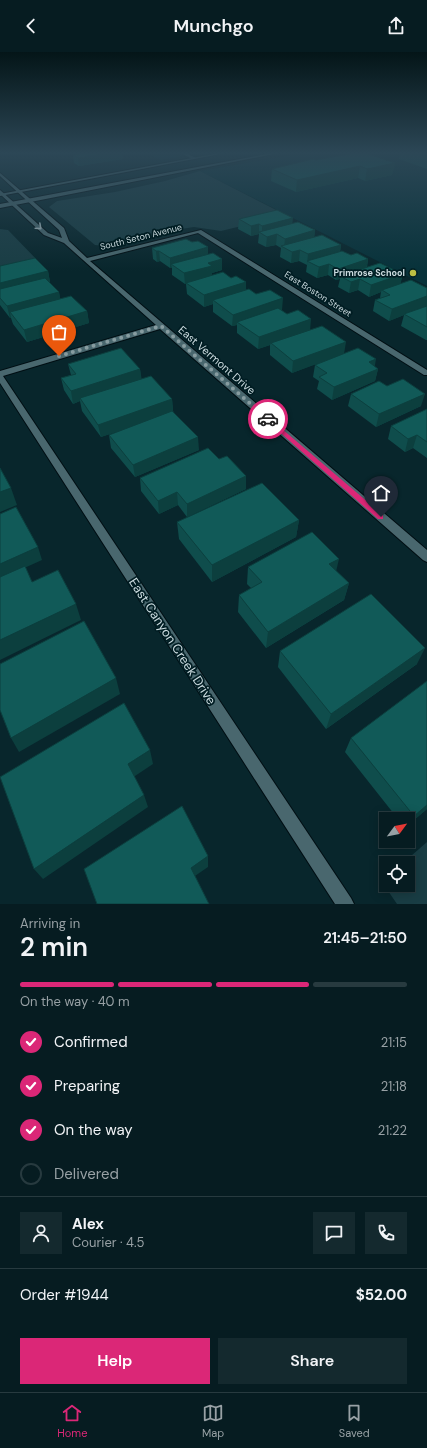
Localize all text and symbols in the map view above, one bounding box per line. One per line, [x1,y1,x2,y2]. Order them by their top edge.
text: Munchgo [173,14,254,38]
icon: back [20,15,42,37]
icon: share [385,15,407,37]
street label: South Seton Avenue [99,221,183,253]
one-way arrow [34,222,41,229]
place label: Primrose School [334,267,405,279]
street label: East Boston Street [282,268,354,320]
marker: Primrose School [408,268,418,278]
pin [42,315,76,356]
icon: bag [48,321,70,343]
street label: East Vermont Drive [176,323,258,397]
courier [248,399,288,439]
icon: car [257,408,279,430]
pin [364,476,398,517]
icon: home [370,482,392,504]
street label: East Canyon Creek Drive [125,575,220,708]
north arrow [379,812,415,848]
map controls [379,812,415,892]
button: locate [379,856,415,892]
text: Arriving in [20,915,80,932]
text: 21:45–21:50 [323,928,407,948]
text: 2 min [20,930,88,964]
text: On the way · 40 m [20,993,130,1010]
icon: check [20,1031,42,1053]
text: Confirmed [54,1032,128,1052]
text: 21:15 [381,1034,407,1051]
icon: check [20,1075,42,1097]
text: Preparing [54,1076,120,1096]
text: 21:18 [381,1078,407,1095]
icon: check [20,1119,42,1141]
text: On the way [54,1120,133,1140]
text: 21:22 [378,1122,407,1139]
text: Delivered [54,1164,119,1184]
button: person [20,1212,62,1254]
button: chat [313,1212,355,1254]
button: phone [365,1212,407,1254]
text: Alex [72,1214,104,1234]
text: Courier · 4.5 [72,1234,145,1251]
text: Order #1944 [20,1285,109,1305]
text: $52.00 [356,1285,407,1305]
button: Help [20,1338,210,1384]
button: Share [218,1338,407,1384]
tab: Home [57,1402,87,1440]
tab: Map [202,1402,224,1440]
tab: Saved [339,1402,370,1440]

